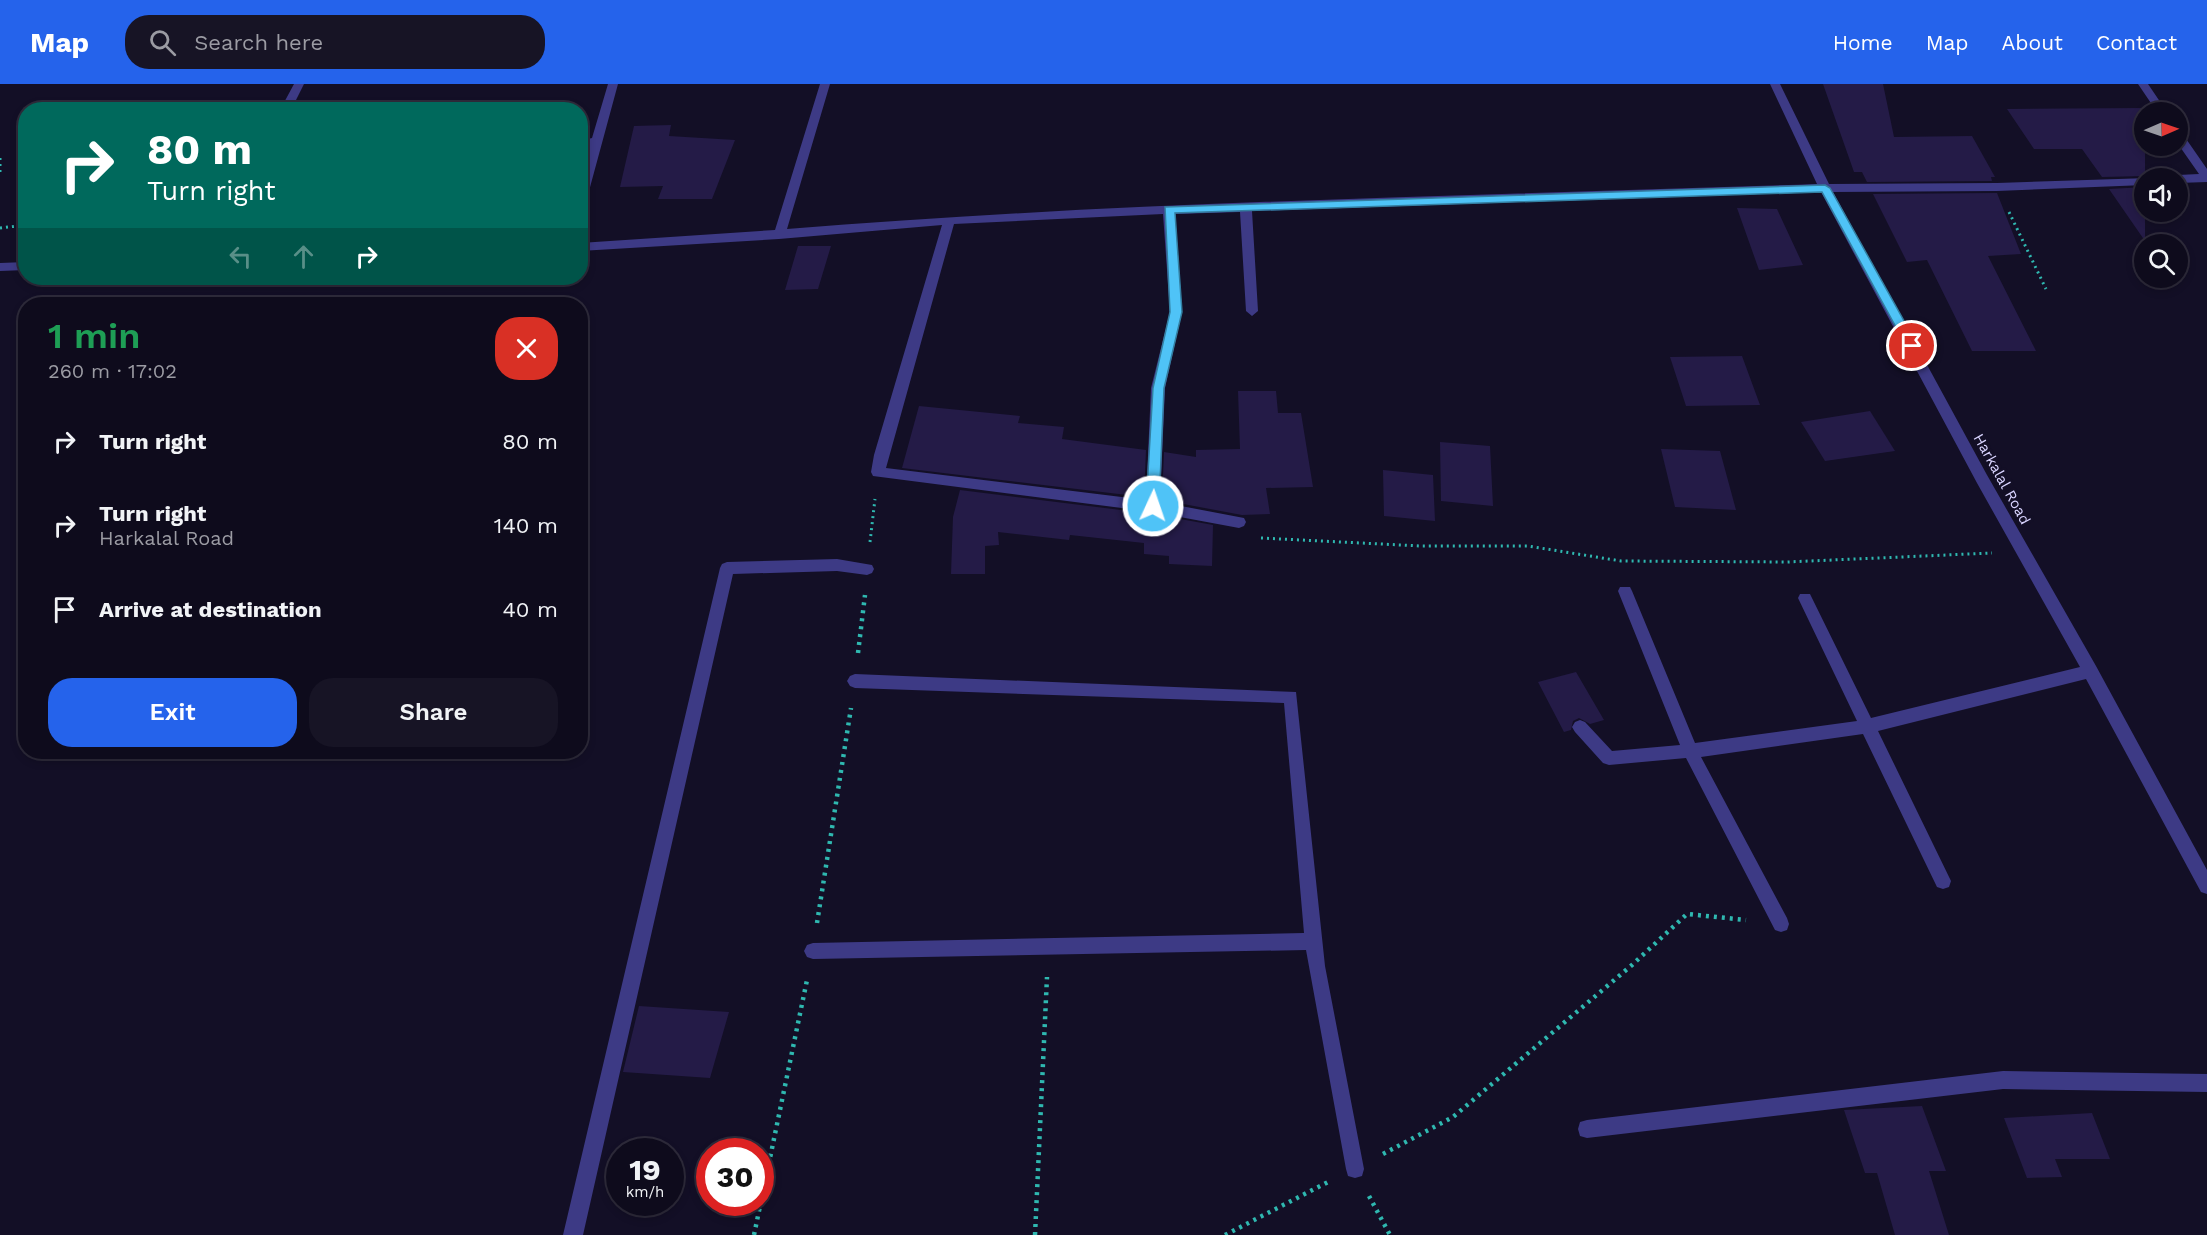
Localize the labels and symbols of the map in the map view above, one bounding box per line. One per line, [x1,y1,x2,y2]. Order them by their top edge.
north arrow [2134,102,2188,156]
pin [1886,320,1937,371]
street label: Harkalal Road [1970,430,2034,528]
position arrow [1121,474,1185,538]
speed limit sign: 30 [696,1138,774,1216]

